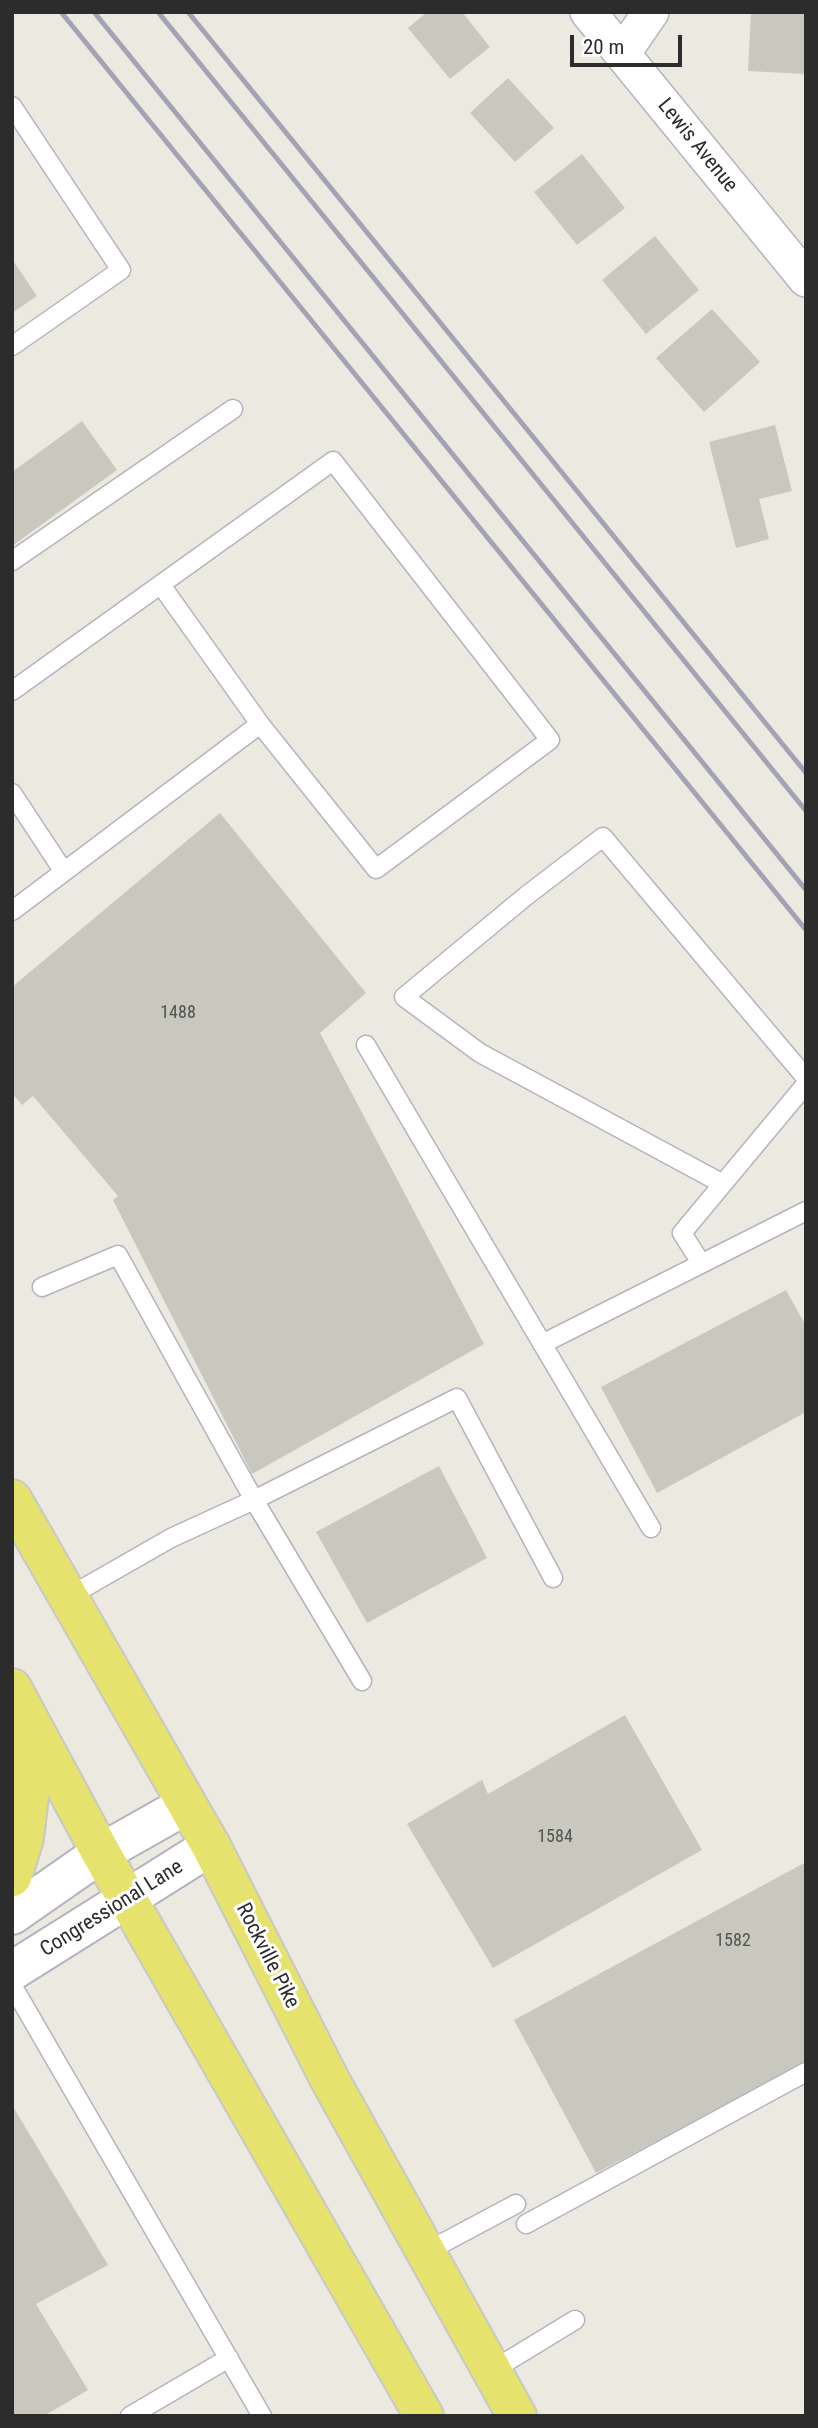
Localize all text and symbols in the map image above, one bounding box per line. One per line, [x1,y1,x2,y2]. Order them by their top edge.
scale bar [573,21,685,65]
text: 20 m [583,35,624,59]
street label: Lewis Avenue [652,94,742,198]
house number: 1488 [160,1002,196,1024]
house number: 1584 [537,1826,573,1848]
street label: Congressional Lane [36,1855,188,1963]
street label: Rockville Pike [230,1899,304,2013]
house number: 1582 [715,1930,751,1952]

